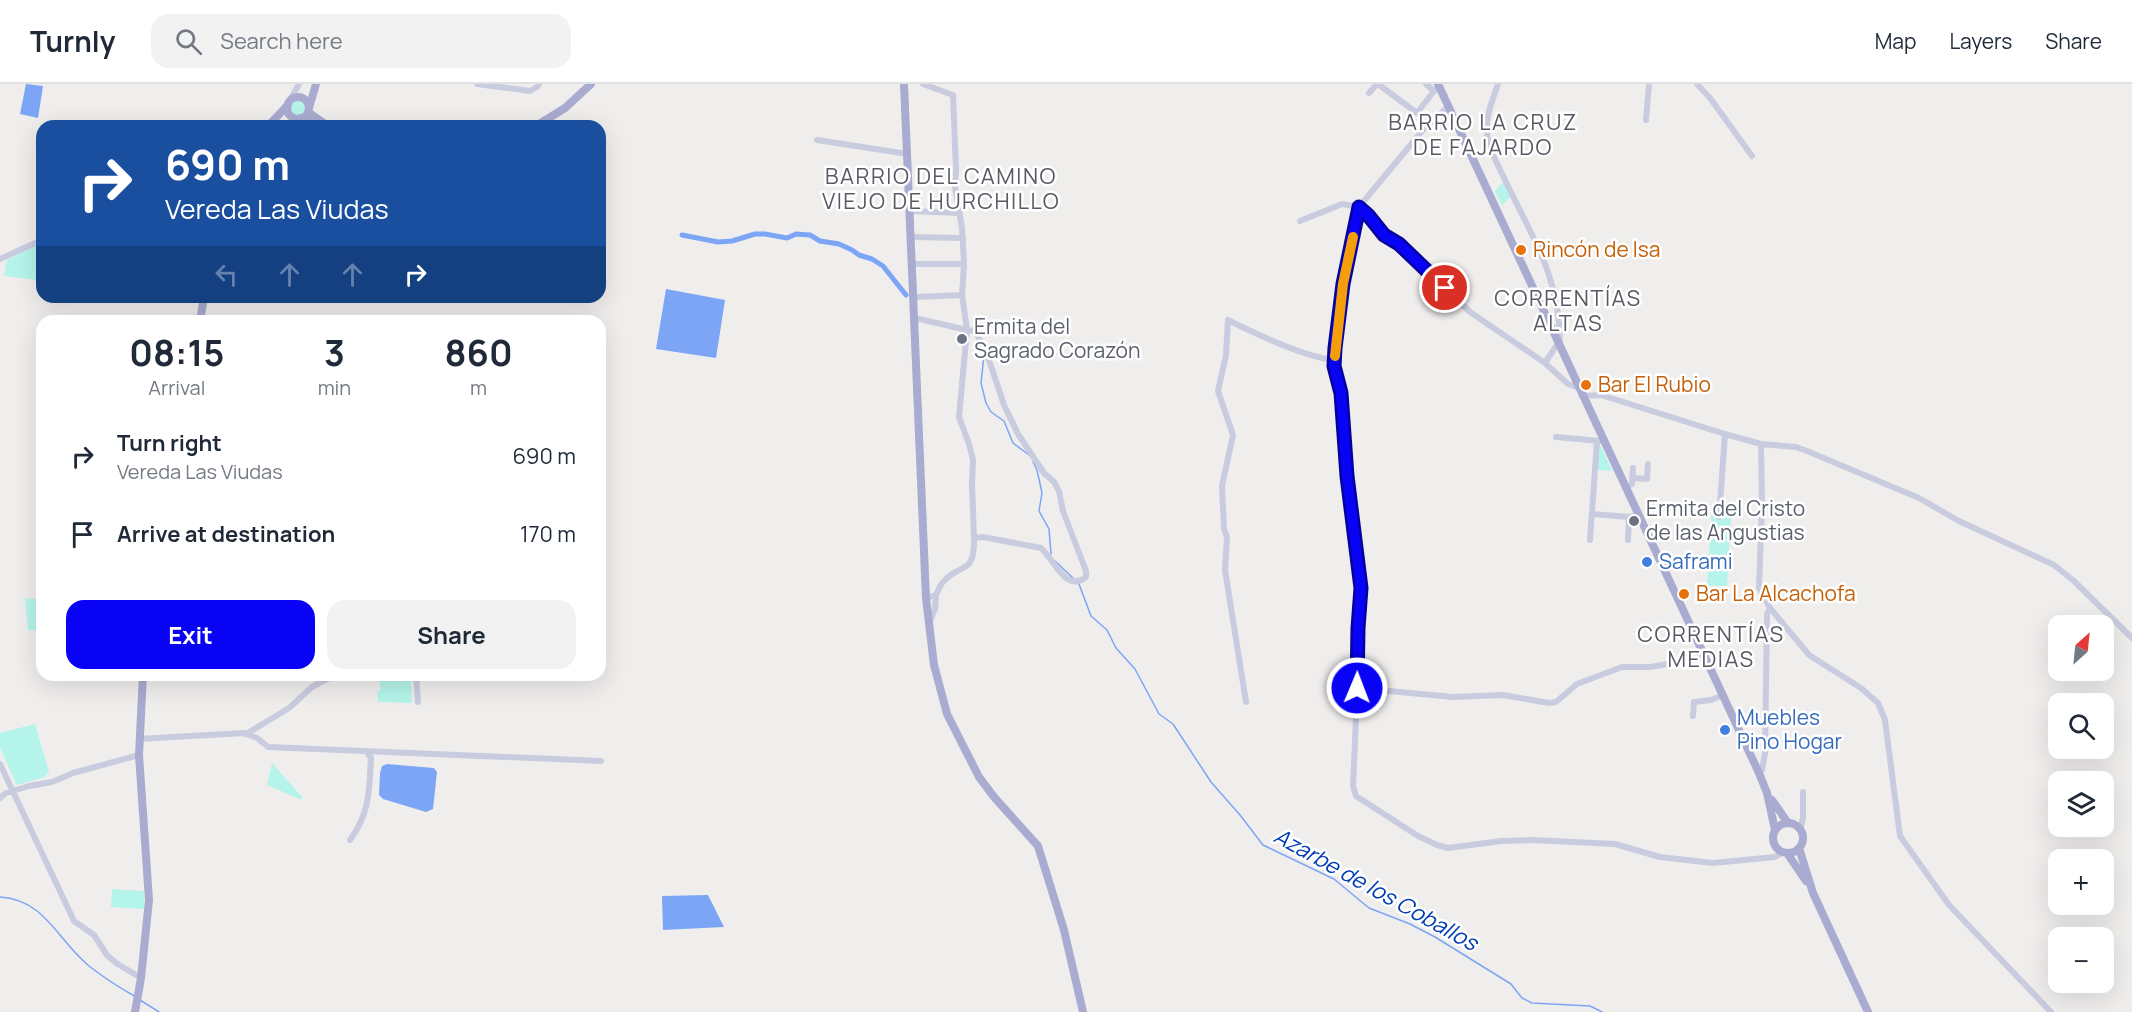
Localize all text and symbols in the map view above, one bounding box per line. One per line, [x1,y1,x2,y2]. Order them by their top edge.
search box [151,14,571,68]
text: Turnly [30,22,115,60]
icon: search [172,25,205,58]
text: Search here [220,26,343,56]
text: Map [1875,27,1916,55]
text: Layers [1949,27,2012,55]
text: Share [2045,27,2102,55]
district label: BARRIO LA CRUZ DE FAJARDO [1388,107,1578,162]
text: 690 m [165,135,290,193]
icon: right [66,144,144,222]
district label: BARRIO DEL CAMINO VIEJO DE HURCHILLO [822,161,1060,216]
text: Vereda Las Viudas [165,190,389,227]
place label: Rincón de Isa [1533,235,1660,263]
marker: Rincón de Isa [1514,243,1528,257]
icon: left [210,258,243,291]
icon: ahead [273,258,306,291]
icon: ahead [336,258,369,291]
icon: right [399,258,432,291]
pin [1419,262,1470,313]
icon: arrive [1428,271,1461,304]
district label: CORRENTÍAS ALTAS [1494,283,1642,338]
place label: Ermita del Sagrado Corazón [974,312,1140,364]
text: 08:15 [129,328,224,377]
text: 3 [324,328,345,377]
text: 860 [444,328,513,377]
marker: Ermita del Sagrado Corazón [955,332,969,346]
place label: Bar El Rubio [1598,370,1711,398]
text: Arrival [148,374,205,401]
text: min [318,374,351,401]
text: m [470,374,487,401]
marker: Bar El Rubio [1579,378,1593,392]
text: Turn right [117,428,222,458]
icon: right [66,440,99,473]
text: 690 m [512,441,576,471]
text: Vereda Las Viudas [117,458,283,485]
place label: Ermita del Cristo de las Angustias [1646,494,1805,546]
marker: Ermita del Cristo de las Angustias [1627,514,1641,528]
icon: arrive [66,518,99,551]
text: Arrive at destination [117,519,335,549]
text: 170 m [520,519,576,549]
place label: Saframi [1659,547,1733,575]
marker: Saframi [1640,555,1654,569]
place label: Bar La Alcachofa [1696,579,1856,607]
marker: Bar La Alcachofa [1677,587,1691,601]
button: Exit [66,600,315,669]
button: Share [327,600,576,669]
north arrow [2048,615,2114,681]
map controls [2048,615,2114,993]
district label: CORRENTÍAS MEDIAS [1637,619,1785,674]
position arrow [1325,656,1389,720]
button: search [2048,693,2114,759]
place label: Muebles Pino Hogar [1737,703,1843,755]
marker: Muebles Pino Hogar [1718,723,1732,737]
button: layers [2048,771,2114,837]
water label: Azarbe de los Coballos [1269,821,1484,958]
button: + [2048,849,2114,915]
button: − [2048,927,2114,993]

